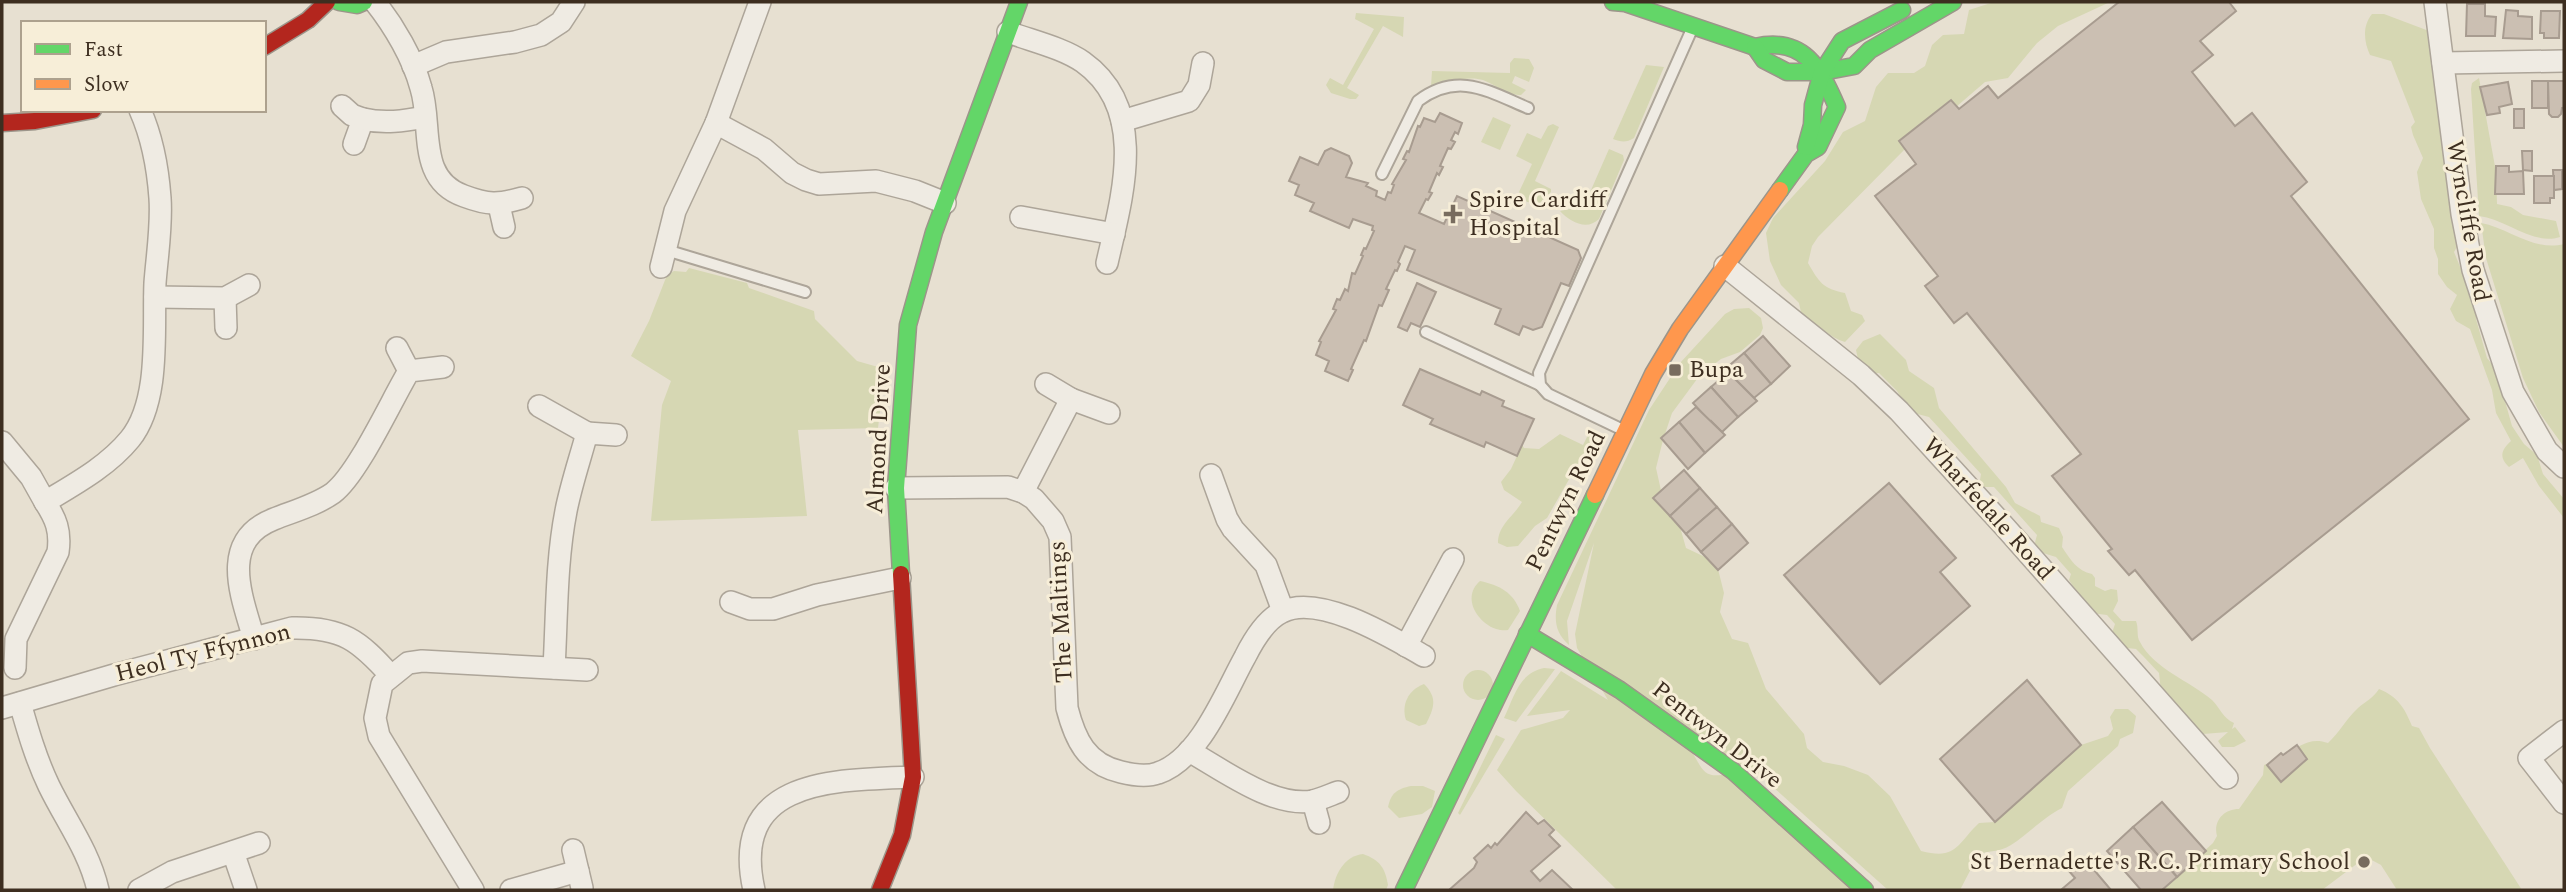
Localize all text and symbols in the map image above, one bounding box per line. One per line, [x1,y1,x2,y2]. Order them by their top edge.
legend [21,21,266,112]
text: Fast [84,34,123,66]
text: Slow [84,69,130,101]
street label: Wyncliffe Road [2436,137,2500,305]
place label: Spire Cardiff Hospital [1469,182,1608,246]
marker: Spire Cardiff Hospital [1443,204,1463,224]
place label: Bupa [1689,352,1744,388]
marker: Bupa [1667,362,1683,378]
street label: Almond Drive [857,363,901,515]
street label: Pentwyn Road [1516,425,1616,577]
street label: Wharfedale Road [1914,429,2062,589]
street label: The Maltings [1039,540,1083,684]
street label: Heol Ty Ffynnon [112,614,295,692]
street label: Pentwyn Drive [1644,672,1790,798]
place label: St Bernadette's R.C. Primary School [1970,844,2350,880]
marker: St Bernadette's R.C. Primary School [2356,854,2372,870]

